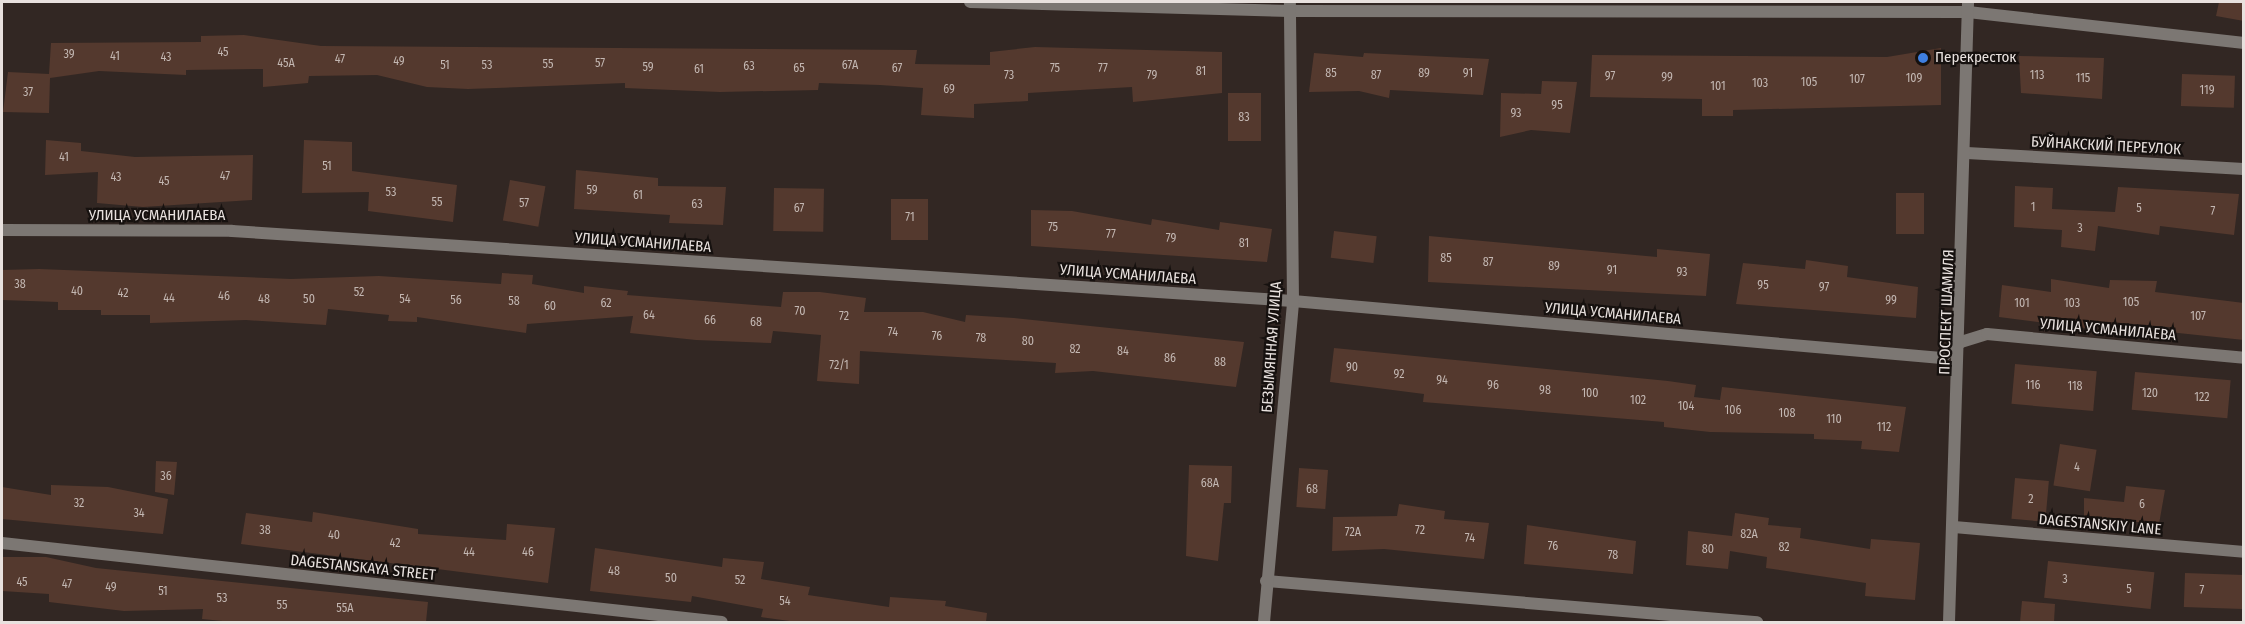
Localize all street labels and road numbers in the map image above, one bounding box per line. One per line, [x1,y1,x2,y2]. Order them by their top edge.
street label: БУЙНАКСКИЙ ПЕРЕУЛОК [2030,133,2182,159]
street label: УЛИЦА УСМАНИЛАЕВА [89,207,225,225]
street label: УЛИЦА УСМАНИЛАЕВА [574,229,712,257]
street label: ПРОСПЕКТ ШАМИЛЯ [1936,249,1958,375]
street label: УЛИЦА УСМАНИЛАЕВА [1059,261,1197,289]
street label: БЕЗЫМЯННАЯ УЛИЦА [1258,281,1286,413]
street label: УЛИЦА УСМАНИЛАЕВА [1544,299,1682,329]
street label: УЛИЦА УСМАНИЛАЕВА [2039,315,2177,345]
street label: DAGESTANSKIY LANE [2038,511,2162,539]
street label: DAGESTANSKAYA STREET [289,551,437,585]

